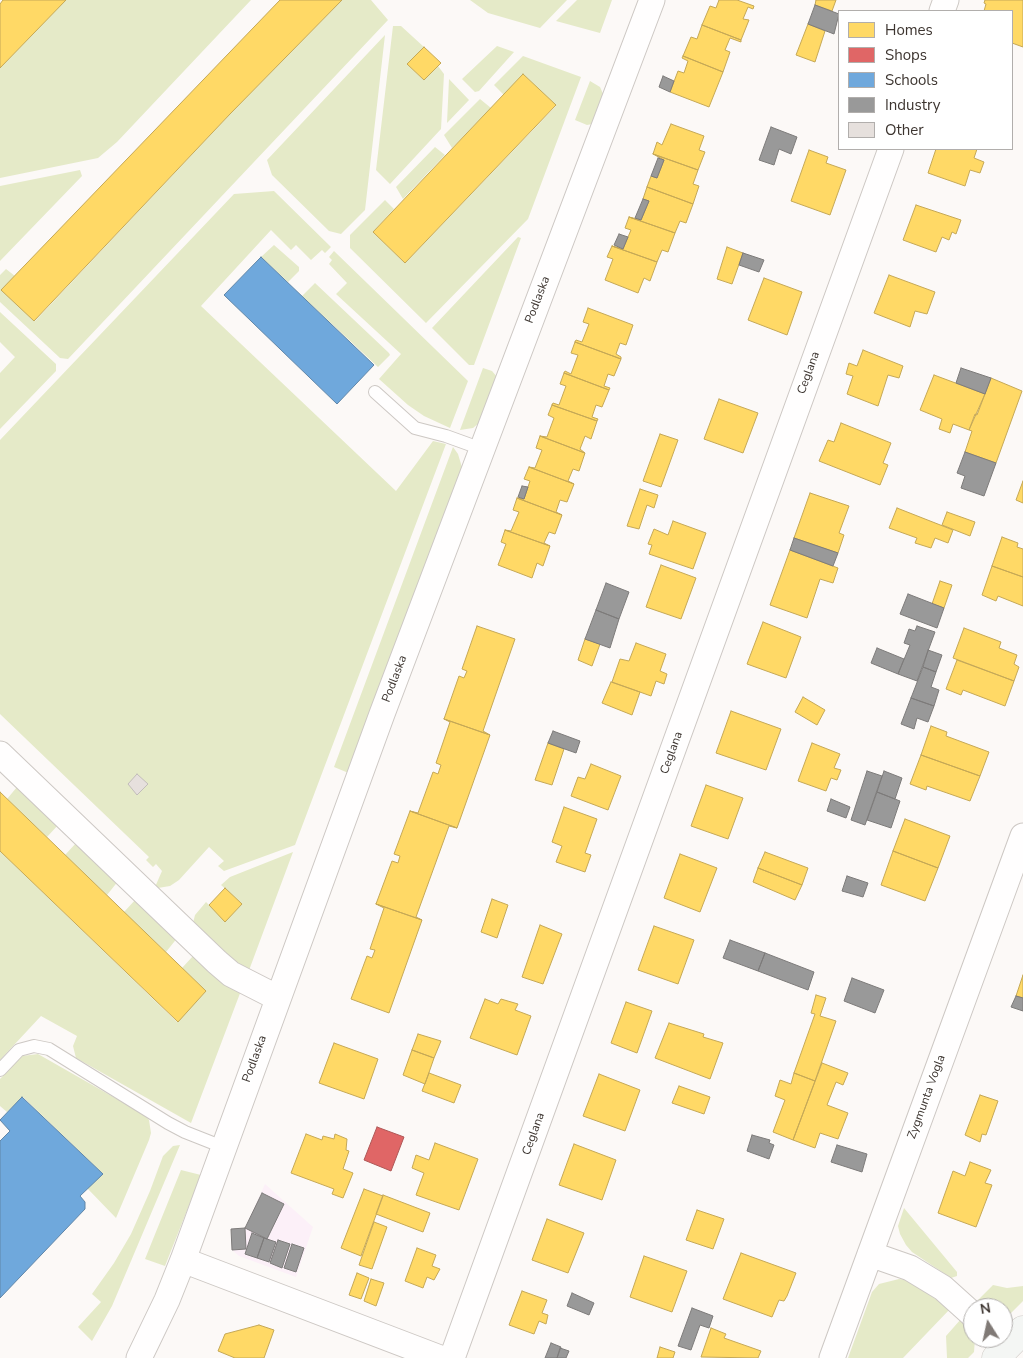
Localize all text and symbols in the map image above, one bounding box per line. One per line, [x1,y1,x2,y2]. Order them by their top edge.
legend [838,10,1013,150]
text: Homes [885,20,933,40]
text: Shops [885,45,927,65]
text: Schools [885,70,938,90]
text: Industry [885,95,940,115]
text: Other [885,120,924,140]
street label: Podlaska [523,275,553,325]
street label: Ceglana [795,350,823,396]
street label: Podlaska [380,654,410,704]
street label: Ceglana [658,730,686,776]
street label: Podlaska [240,1034,270,1084]
street label: Zygmunta Vogla [905,1053,949,1141]
street label: Ceglana [520,1111,548,1157]
north arrow [963,1298,1013,1348]
text: N [979,1298,992,1319]

